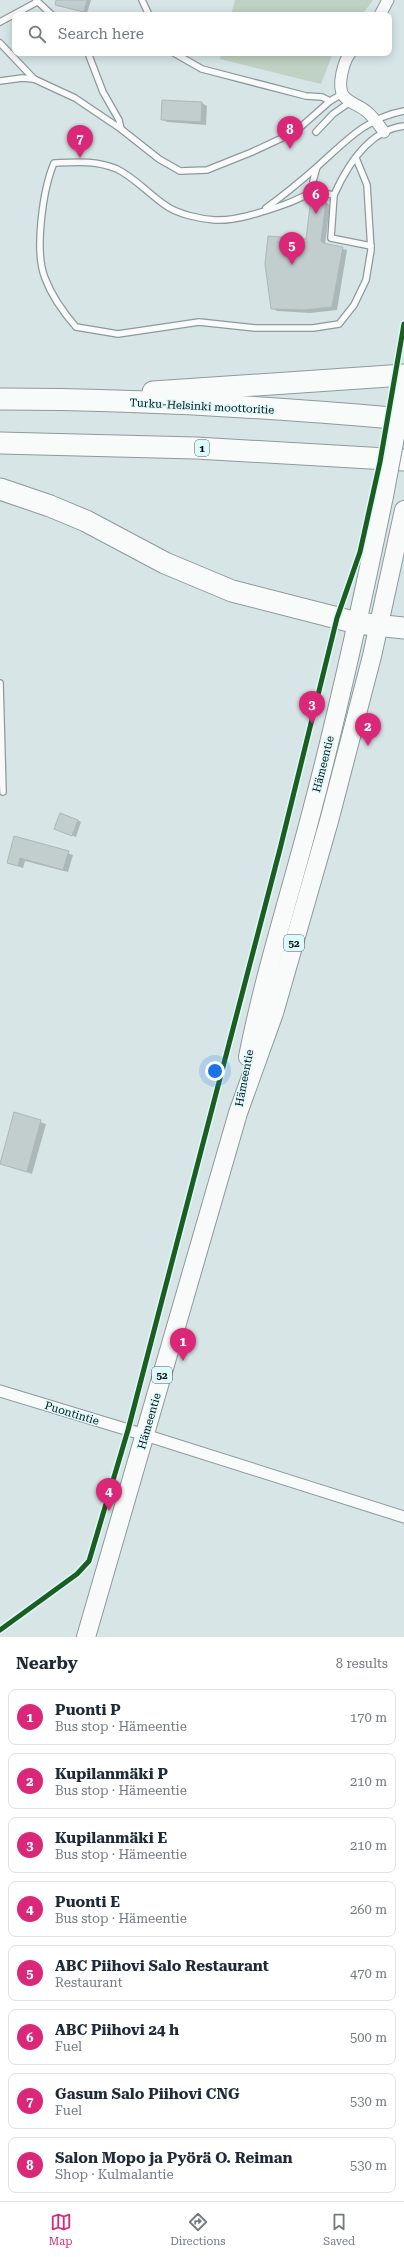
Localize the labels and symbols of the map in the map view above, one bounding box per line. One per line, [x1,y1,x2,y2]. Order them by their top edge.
pin: 8 [277,116,303,149]
pin: 7 [67,125,93,158]
pin: 6 [303,181,329,214]
pin: 5 [279,232,305,265]
street label: Turku-Helsinki moottoritie [129,396,275,417]
road number: 1 [195,440,209,456]
pin: 3 [299,691,325,724]
pin: 2 [355,713,381,746]
street label: Hämeentie [310,734,337,794]
road number: 52 [284,935,304,951]
street label: Hämeentie [233,1048,256,1108]
your location [205,1061,225,1081]
pin: 1 [170,1328,196,1361]
road number: 52 [152,1367,172,1383]
street label: Hämeentie [135,1391,164,1451]
street label: Puontintie [43,1399,101,1428]
pin: 4 [96,1478,122,1511]

